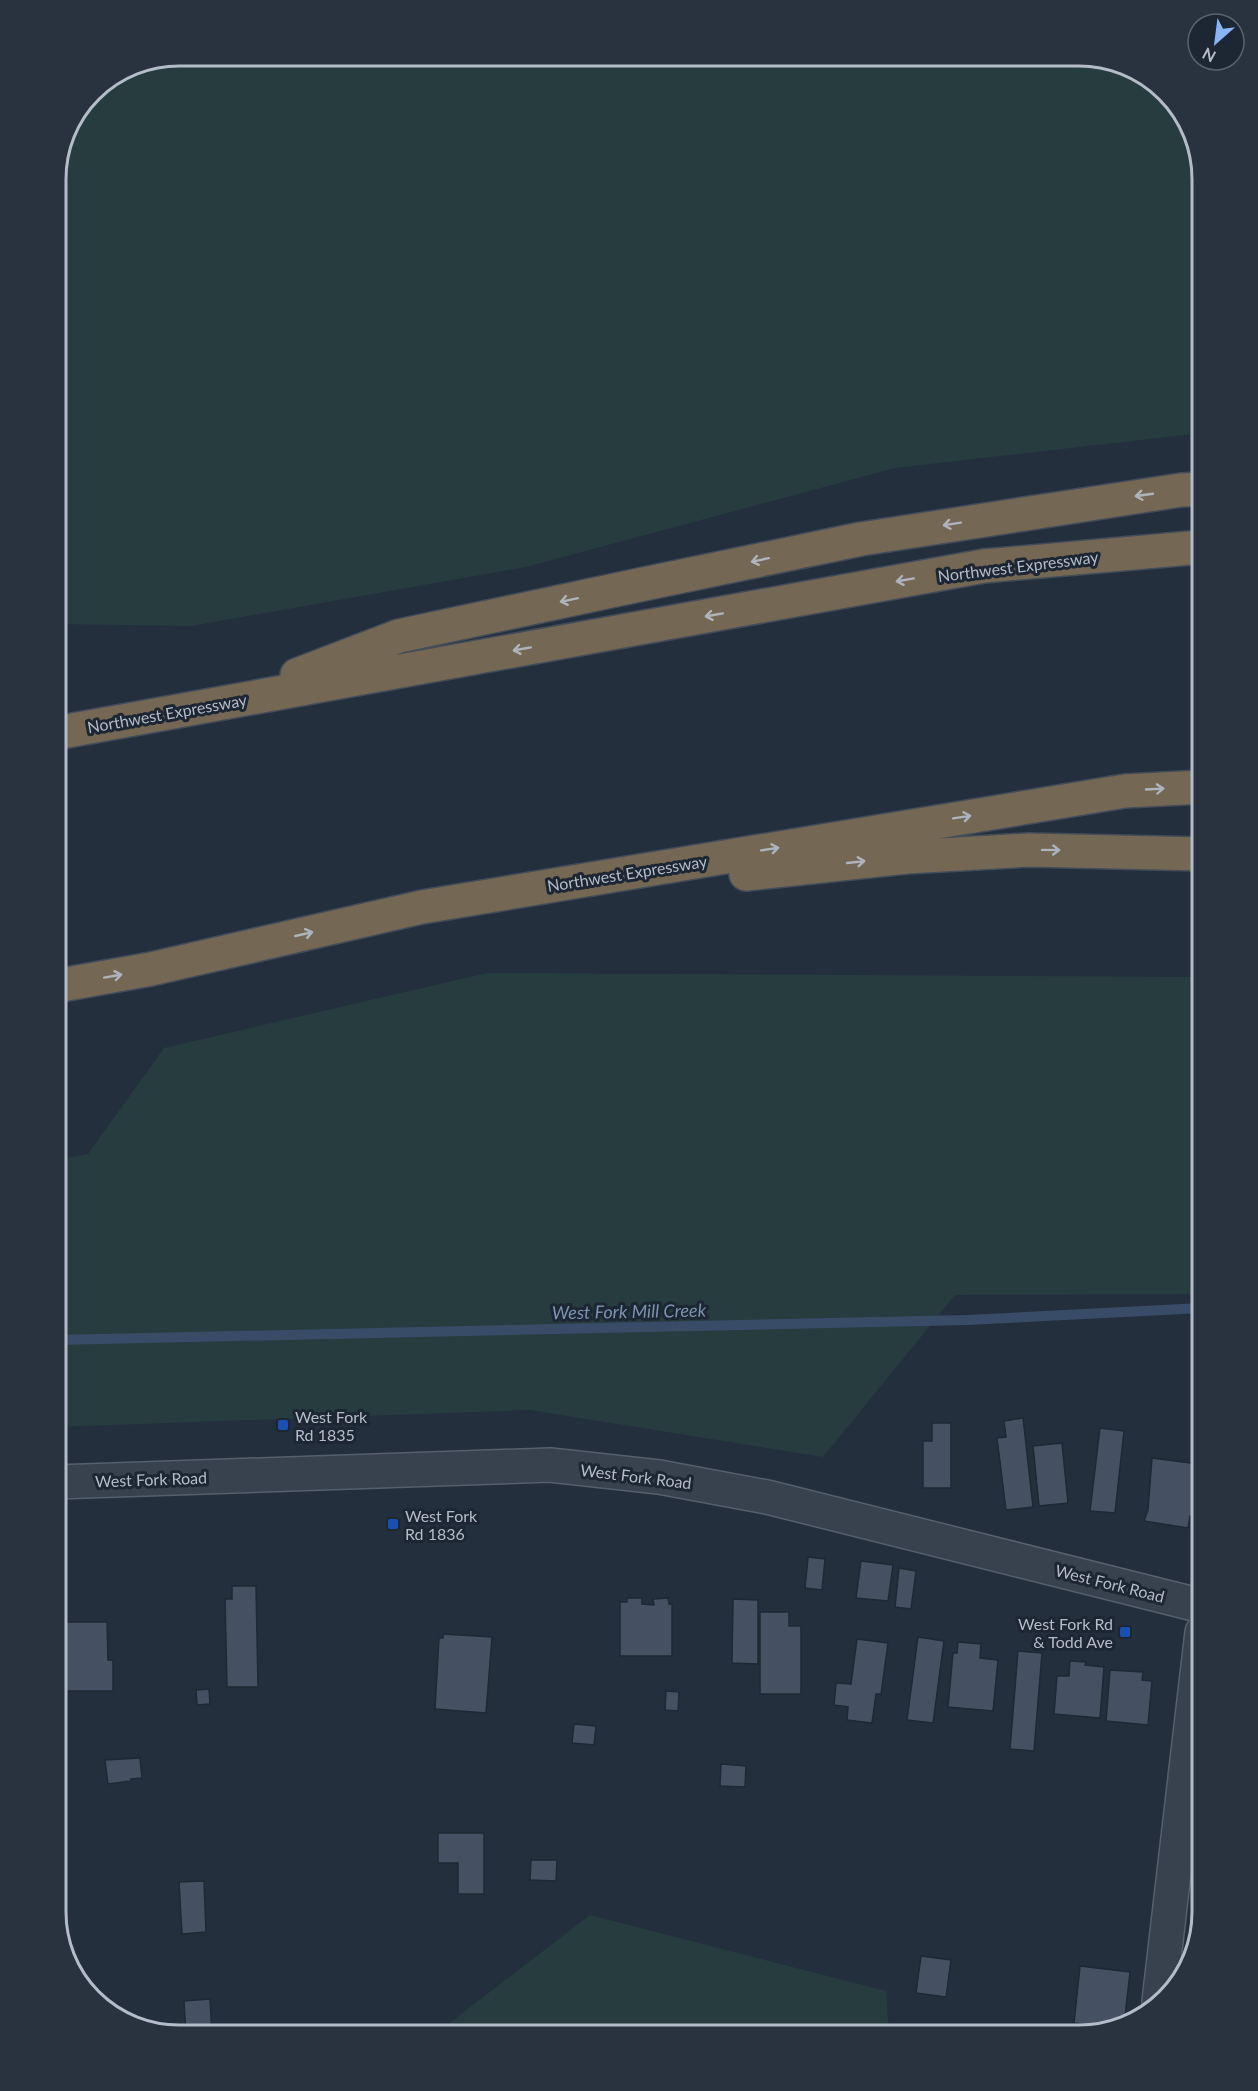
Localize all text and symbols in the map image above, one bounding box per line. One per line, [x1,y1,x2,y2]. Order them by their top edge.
north arrow [1186,12,1246,72]
text: N [1199,44,1219,67]
one-way arrow [1135,490,1155,501]
one-way arrow [942,519,962,530]
street label: Northwest Expressway [937,547,1100,585]
one-way arrow [751,555,770,566]
one-way arrow [896,575,916,586]
one-way arrow [560,595,579,606]
one-way arrow [704,610,724,621]
one-way arrow [512,644,532,655]
street label: Northwest Expressway [86,689,249,736]
one-way arrow [1144,784,1164,795]
one-way arrow [952,812,972,823]
one-way arrow [759,843,779,854]
one-way arrow [1040,844,1060,856]
street label: Northwest Expressway [546,851,709,895]
one-way arrow [846,857,866,868]
one-way arrow [294,928,313,940]
one-way arrow [103,970,123,981]
water label: West Fork Mill Creek [552,1299,707,1323]
place label: West Fork Rd 1835 [295,1407,368,1444]
marker: West Fork Rd 1835 [276,1418,290,1432]
street label: West Fork Road [579,1460,693,1492]
street label: West Fork Road [95,1468,207,1490]
place label: West Fork Rd 1836 [405,1506,478,1543]
marker: West Fork Rd 1836 [386,1517,400,1531]
street label: West Fork Road [1053,1560,1167,1606]
place label: West Fork Rd & Todd Ave [1018,1614,1113,1651]
marker: West Fork Rd & Todd Ave [1118,1625,1132,1639]

